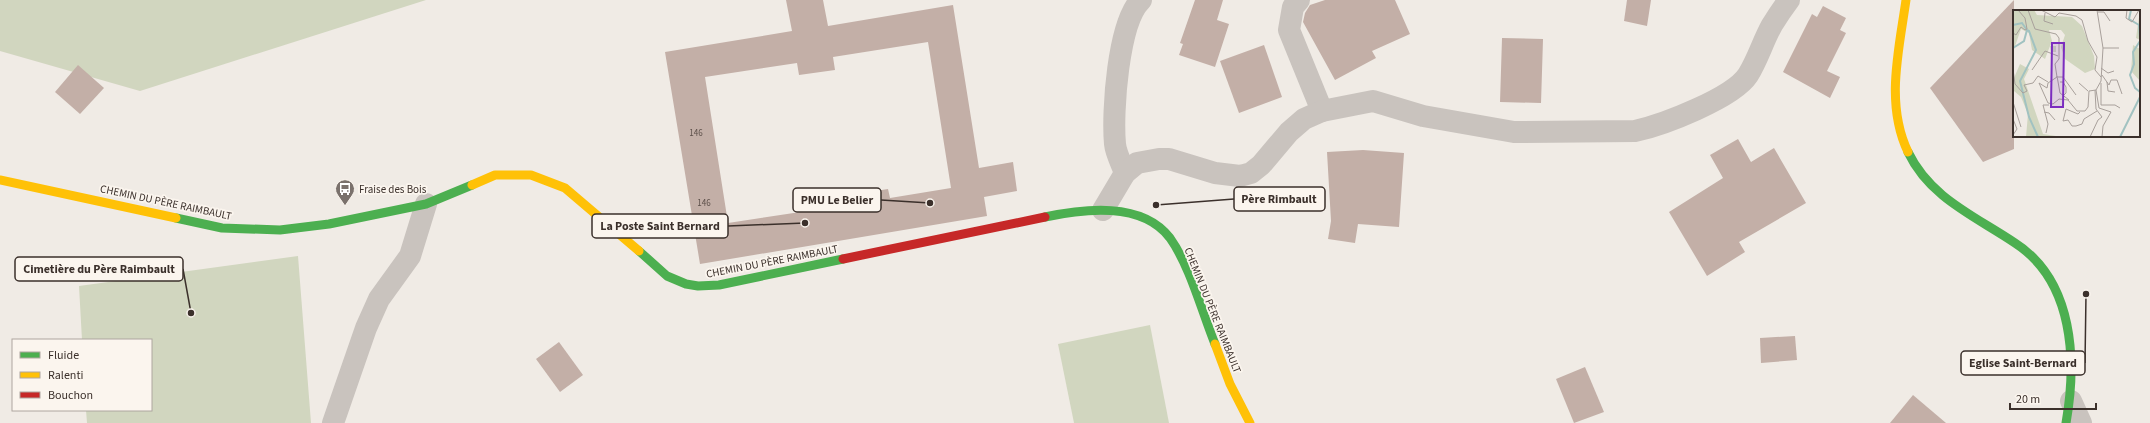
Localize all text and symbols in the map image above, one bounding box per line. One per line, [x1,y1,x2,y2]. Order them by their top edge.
inset map [2013,10,2140,137]
house number: 146 [689,127,703,140]
bus stop icon: Fraise des Bois [334,178,356,206]
street label: CHEMIN DU PÈRE RAIMBAULT [99,181,233,224]
place label: Fraise des Bois [359,182,427,197]
callout: Père Rimbault [1234,187,1325,211]
callout: PMU Le Belier [793,188,881,212]
text: Père Rimbault [1241,191,1317,208]
text: PMU Le Belier [801,192,873,209]
house number: 146 [697,197,711,210]
callout: La Poste Saint Bernard [592,214,728,238]
text: La Poste Saint Bernard [600,218,720,235]
street label: CHEMIN DU PÈRE RAIMBAULT [705,241,839,282]
street label: CHEMIN DU PÈRE RAIMBAULT [1180,245,1245,375]
callout: Cimetière du Père Raimbault [15,257,183,281]
text: Cimetière du Père Raimbault [23,261,175,278]
legend [12,339,152,411]
text: Fluide [48,347,79,364]
callout: Eglise Saint-Bernard [1961,351,2085,375]
text: Eglise Saint-Bernard [1969,355,2077,372]
text: Ralenti [48,367,83,384]
scale bar [2010,385,2096,411]
text: Bouchon [48,387,93,404]
text: 20 m [2016,391,2040,408]

